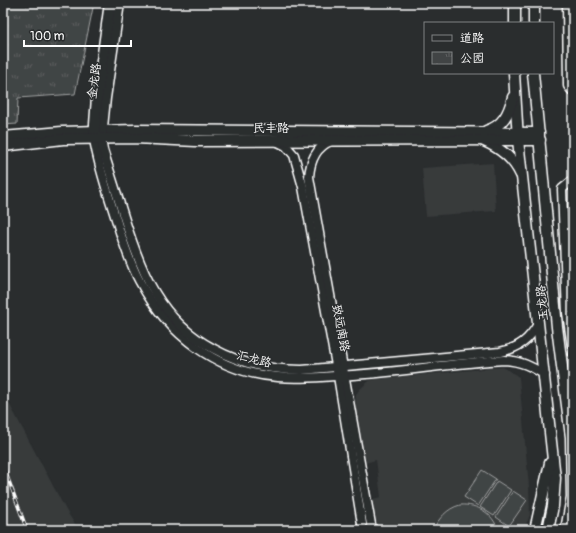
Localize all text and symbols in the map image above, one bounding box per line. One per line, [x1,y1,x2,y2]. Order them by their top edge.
scale bar [24,22,131,48]
legend [424,22,554,74]
text: 100 m [30,29,65,44]
text: 道路 [460,31,484,46]
text: 公园 [460,51,484,66]
street label: 金龙路 [85,62,104,100]
street label: 民丰路 [253,121,289,136]
street label: 玉龙路 [533,284,552,322]
street label: 致远南路 [329,303,352,353]
street label: 汇龙路 [235,348,273,371]

